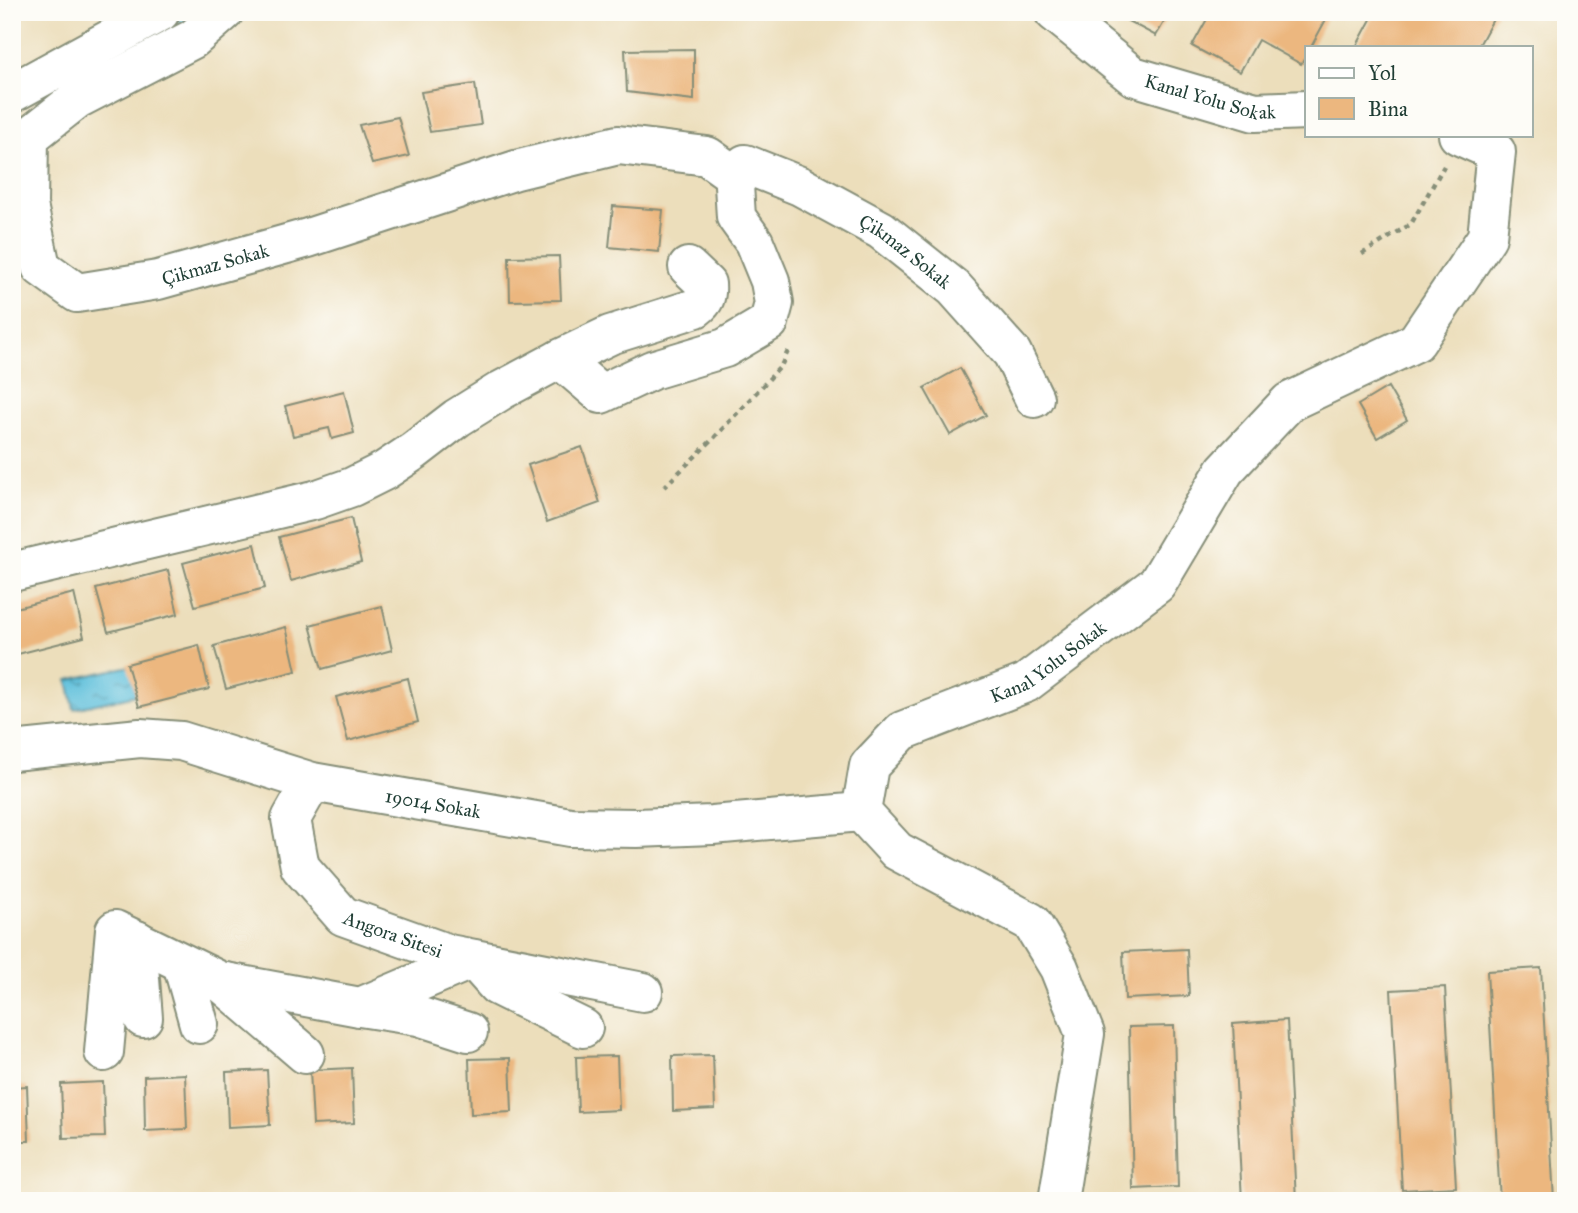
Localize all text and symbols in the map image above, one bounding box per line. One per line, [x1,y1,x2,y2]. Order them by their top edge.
legend [1305,46,1532,136]
text: Yol [1368,60,1397,86]
street label: Kanal Yolu Sokak [1142,69,1276,124]
text: Bina [1368,96,1408,122]
street label: Çikmaz Sokak [855,209,957,293]
street label: Çikmaz Sokak [159,238,271,290]
street label: Kanal Yolu Sokak [986,615,1110,707]
street label: 19014 Sokak [383,783,483,823]
street label: Angora Sitesi [340,905,446,962]

